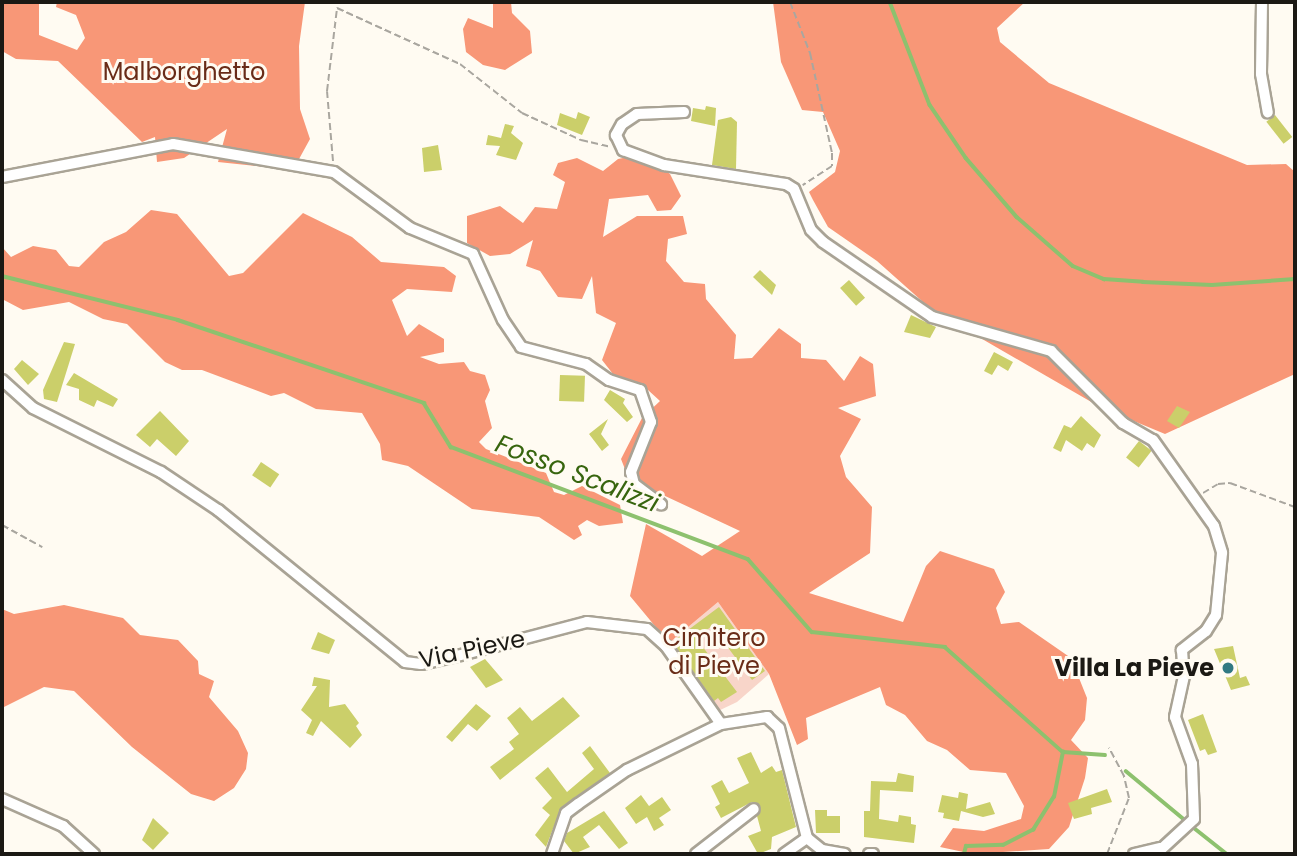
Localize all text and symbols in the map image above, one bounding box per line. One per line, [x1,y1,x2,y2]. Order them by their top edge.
park label: Malborghetto [103,58,265,86]
water label: Fosso Scalizzi [491,429,663,519]
street label: Via Pieve [416,624,528,674]
park label: Cimitero di Pieve [663,624,765,680]
place label: Villa La Pieve [1054,654,1214,682]
marker: Villa La Pieve [1220,660,1236,676]

